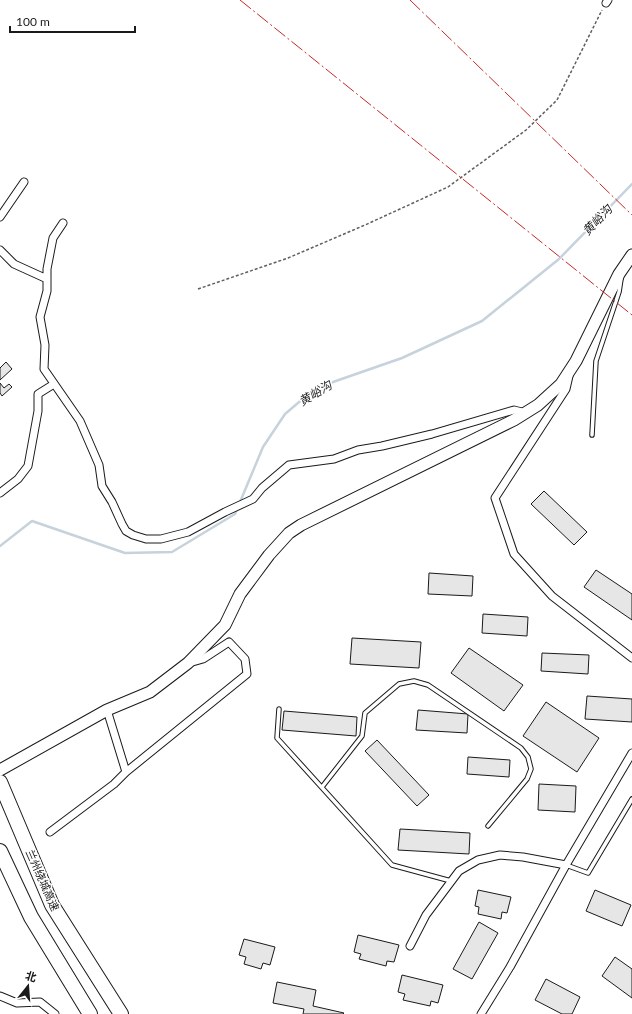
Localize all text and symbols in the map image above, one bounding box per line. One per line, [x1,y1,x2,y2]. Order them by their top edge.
scale bar [10,8,135,34]
text: 100 m [16,14,50,29]
water label: 黄峪沟 [579,200,616,238]
water label: 黄峪沟 [296,376,336,409]
street label: 兰州绕城高速 [24,847,62,913]
north arrow [8,966,48,1006]
text: 北 [24,968,38,984]

